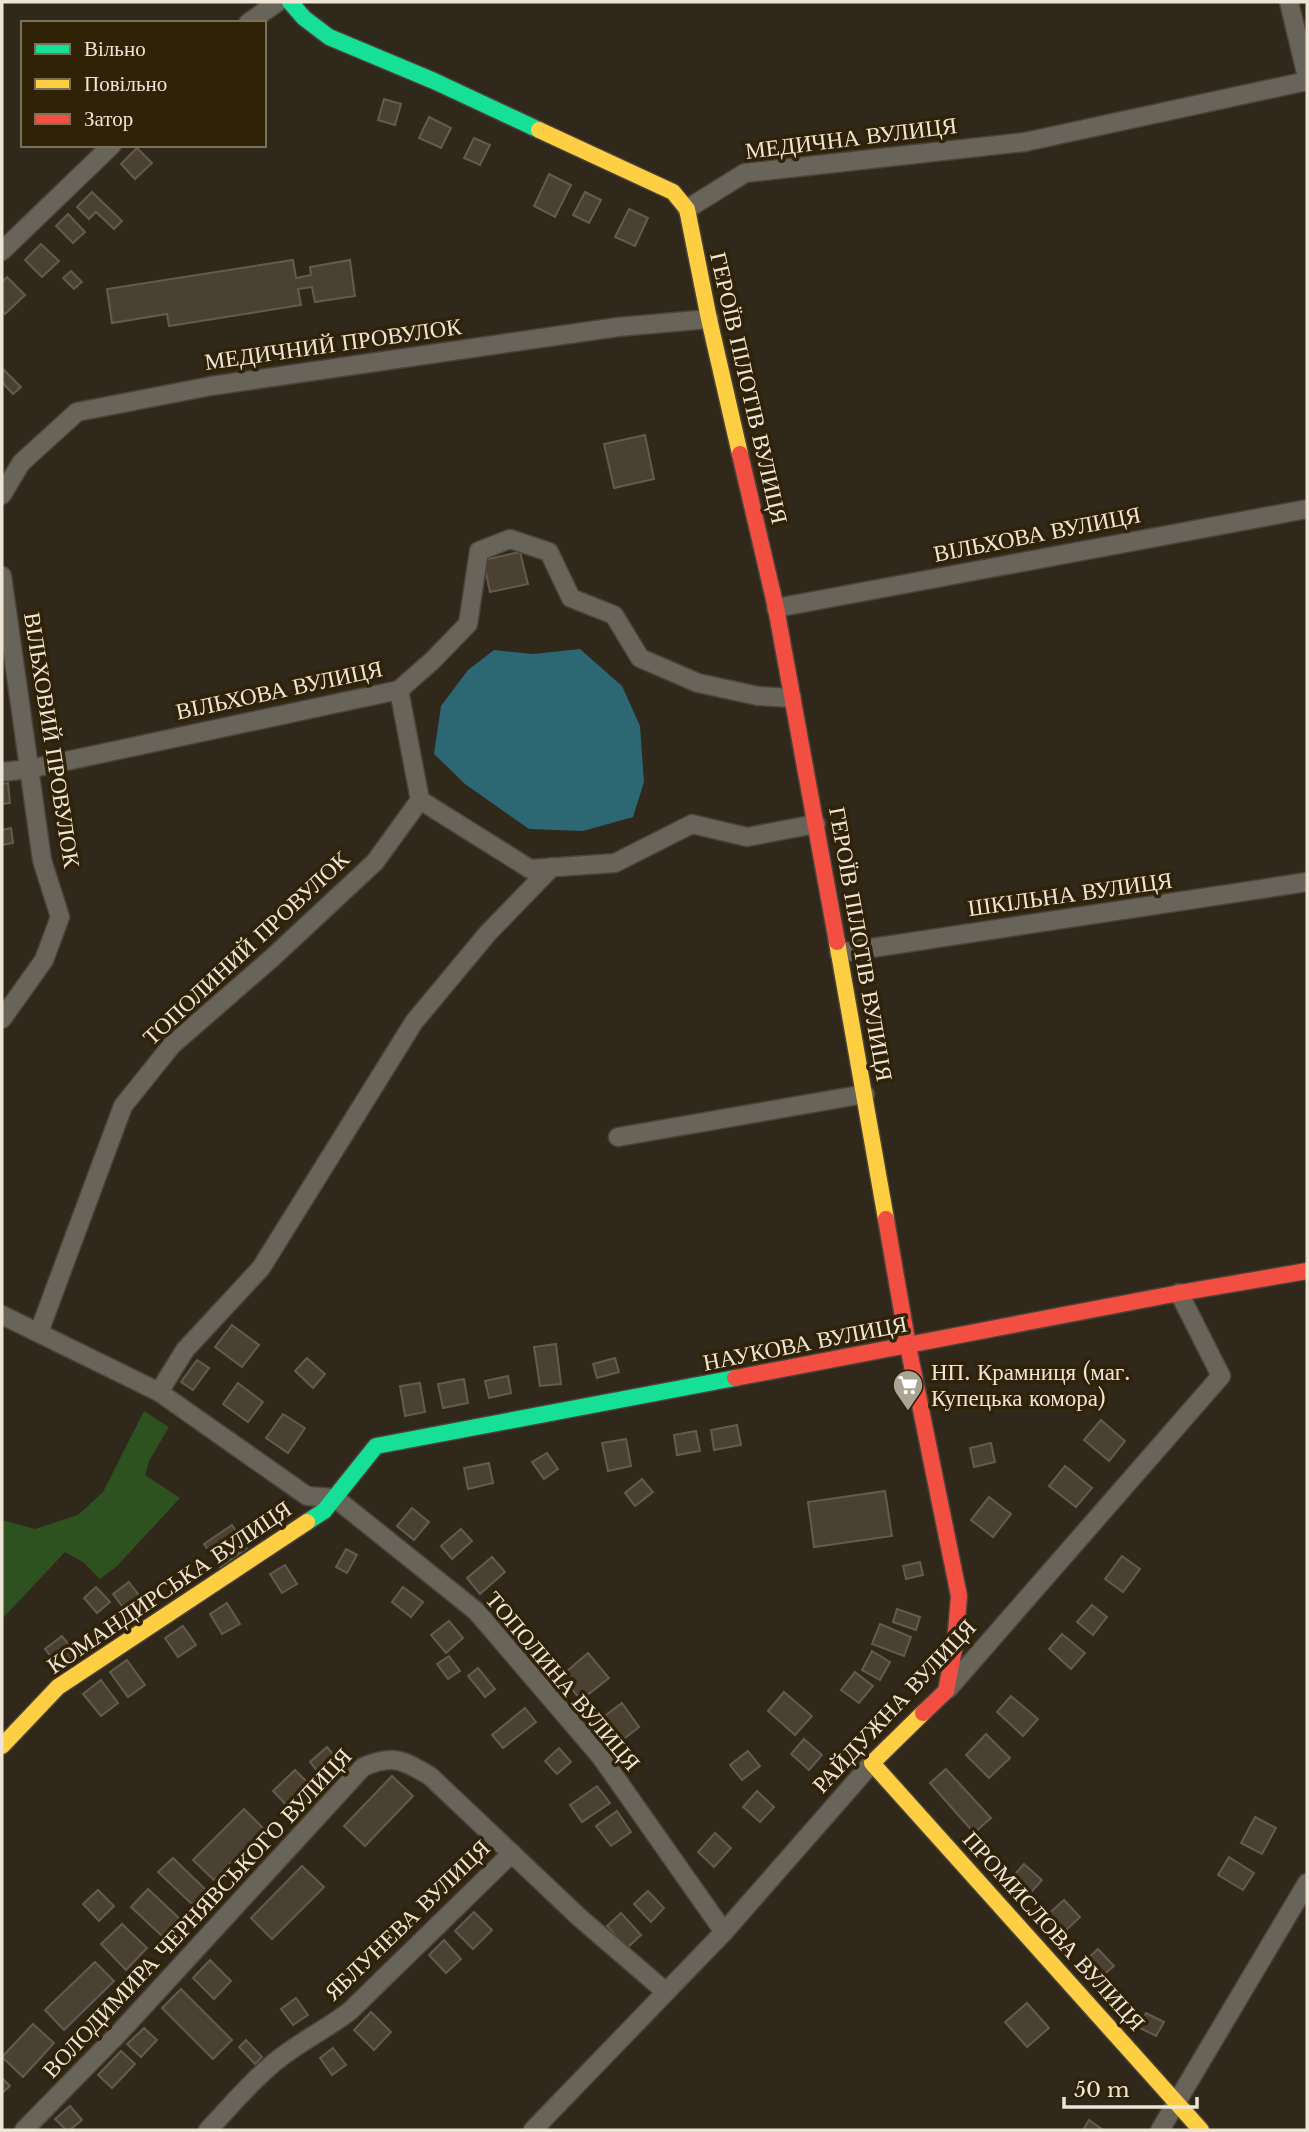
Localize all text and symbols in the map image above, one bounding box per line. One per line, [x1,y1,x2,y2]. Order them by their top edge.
legend [21,21,266,147]
text: Вільно [84,36,146,62]
text: Повільно [84,71,167,97]
text: Затор [84,106,133,132]
street label: МЕДИЧНА ВУЛИЦЯ [744,111,958,165]
street label: ГЕРОЇВ ПІЛОТІВ ВУЛИЦЯ [704,249,794,527]
street label: МЕДИЧНИЙ ПРОВУЛОК [203,312,464,376]
street label: ВІЛЬХОВА ВУЛИЦЯ [931,500,1143,568]
street label: ВІЛЬХОВИЙ ПРОВУЛОК [18,610,86,870]
street label: ВІЛЬХОВА ВУЛИЦЯ [173,654,385,726]
street label: ГЕРОЇВ ПІЛОТІВ ВУЛИЦЯ [823,805,899,1083]
street label: ТОПОЛИНИЙ ПРОВУЛОК [137,845,356,1051]
street label: ШКІЛЬНА ВУЛИЦЯ [966,866,1174,922]
street label: НАУКОВА ВУЛИЦЯ [701,1309,909,1377]
place label: НП. Крамниця (маг. Купецька комора) [931,1358,1130,1412]
supermarket icon: НП. Крамниця (маг. Купецька комора) [891,1368,925,1412]
street label: КОМАНДИРСЬКА ВУЛИЦЯ [41,1495,297,1679]
street label: ТОПОЛИНА ВУЛИЦЯ [480,1586,646,1776]
street label: РАЙДУЖНА ВУЛИЦЯ [806,1613,982,1799]
street label: ВОЛОДИМИРА ЧЕРНЯВСЬКОГО ВУЛИЦЯ [37,1742,357,2084]
street label: ПРОМИСЛОВА ВУЛИЦЯ [957,1825,1151,2037]
street label: ЯБЛУНЕВА ВУЛИЦЯ [319,1834,495,2006]
scale bar [1064,2066,1197,2110]
text: 50 m [1074,2077,1130,2103]

